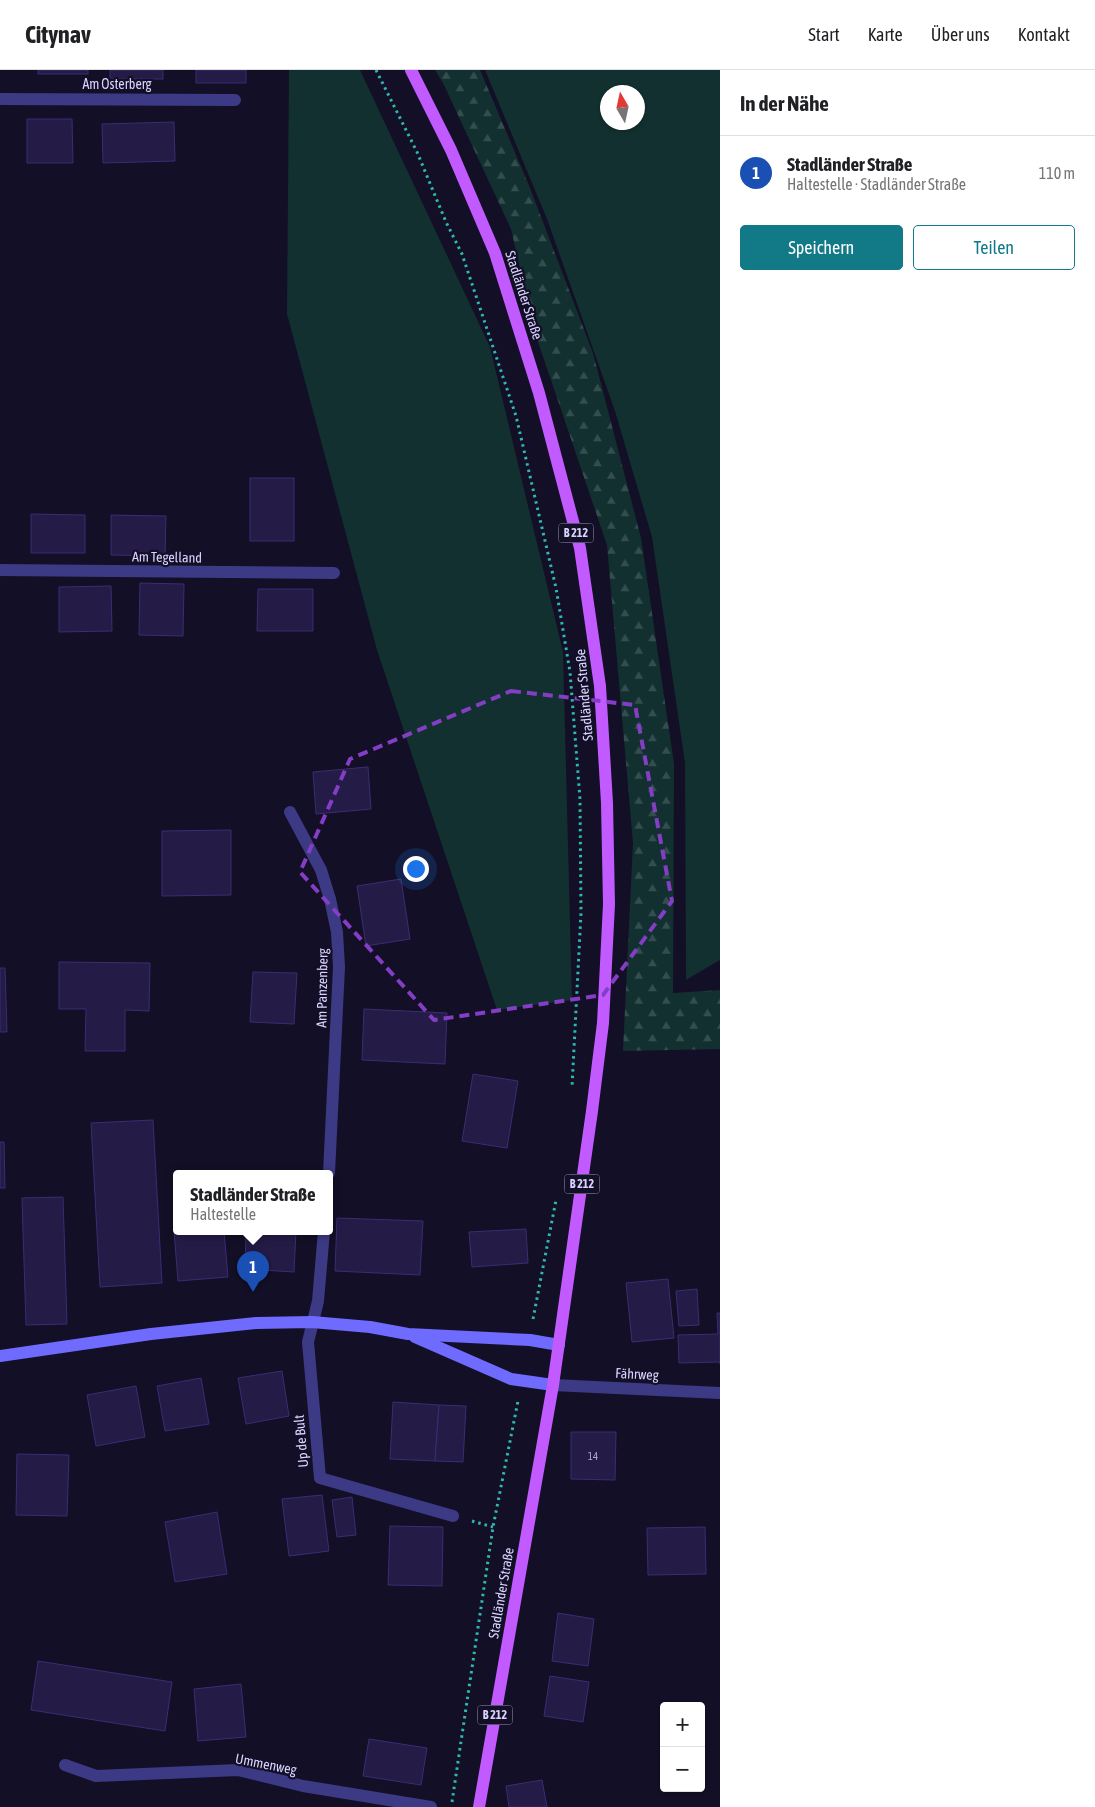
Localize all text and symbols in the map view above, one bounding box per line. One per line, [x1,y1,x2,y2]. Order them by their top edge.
text: Citynav [25,21,91,48]
text: Start [808,24,840,45]
text: Karte [868,24,903,45]
text: Über uns [931,24,990,45]
text: Kontakt [1018,24,1070,45]
street label: Am Osterberg [82,76,152,92]
north arrow [600,85,645,130]
text: In der Nähe [740,91,829,115]
text: Stadländer Straße [787,153,912,175]
text: 1 [752,164,760,182]
text: 110 m [1039,164,1075,182]
text: Haltestelle · Stadländer Straße [787,175,966,193]
button: Speichern [740,225,903,270]
button: Teilen [913,225,1075,270]
street label: Stadländer Straße [502,249,546,341]
road number: B 212 [558,523,594,542]
street label: Am Tegelland [132,548,202,566]
street label: Stadländer Straße [572,648,596,742]
your location [403,856,429,882]
street label: Am Panzenberg [313,948,331,1028]
popup [173,1170,333,1235]
road number: B 212 [564,1174,600,1194]
text: Stadländer Straße [190,1183,316,1205]
text: Haltestelle [190,1205,256,1223]
pin: 1 [237,1251,269,1292]
street label: Fährweg [615,1365,659,1383]
street label: Up de Bult [291,1414,311,1468]
house number: 14 [588,1450,598,1462]
street label: Stadländer Straße [485,1546,517,1640]
map controls [660,1702,705,1792]
button: + [660,1702,705,1747]
road number: B 212 [478,1706,512,1724]
button: − [660,1747,705,1792]
street label: Ummenweg [234,1750,298,1778]

